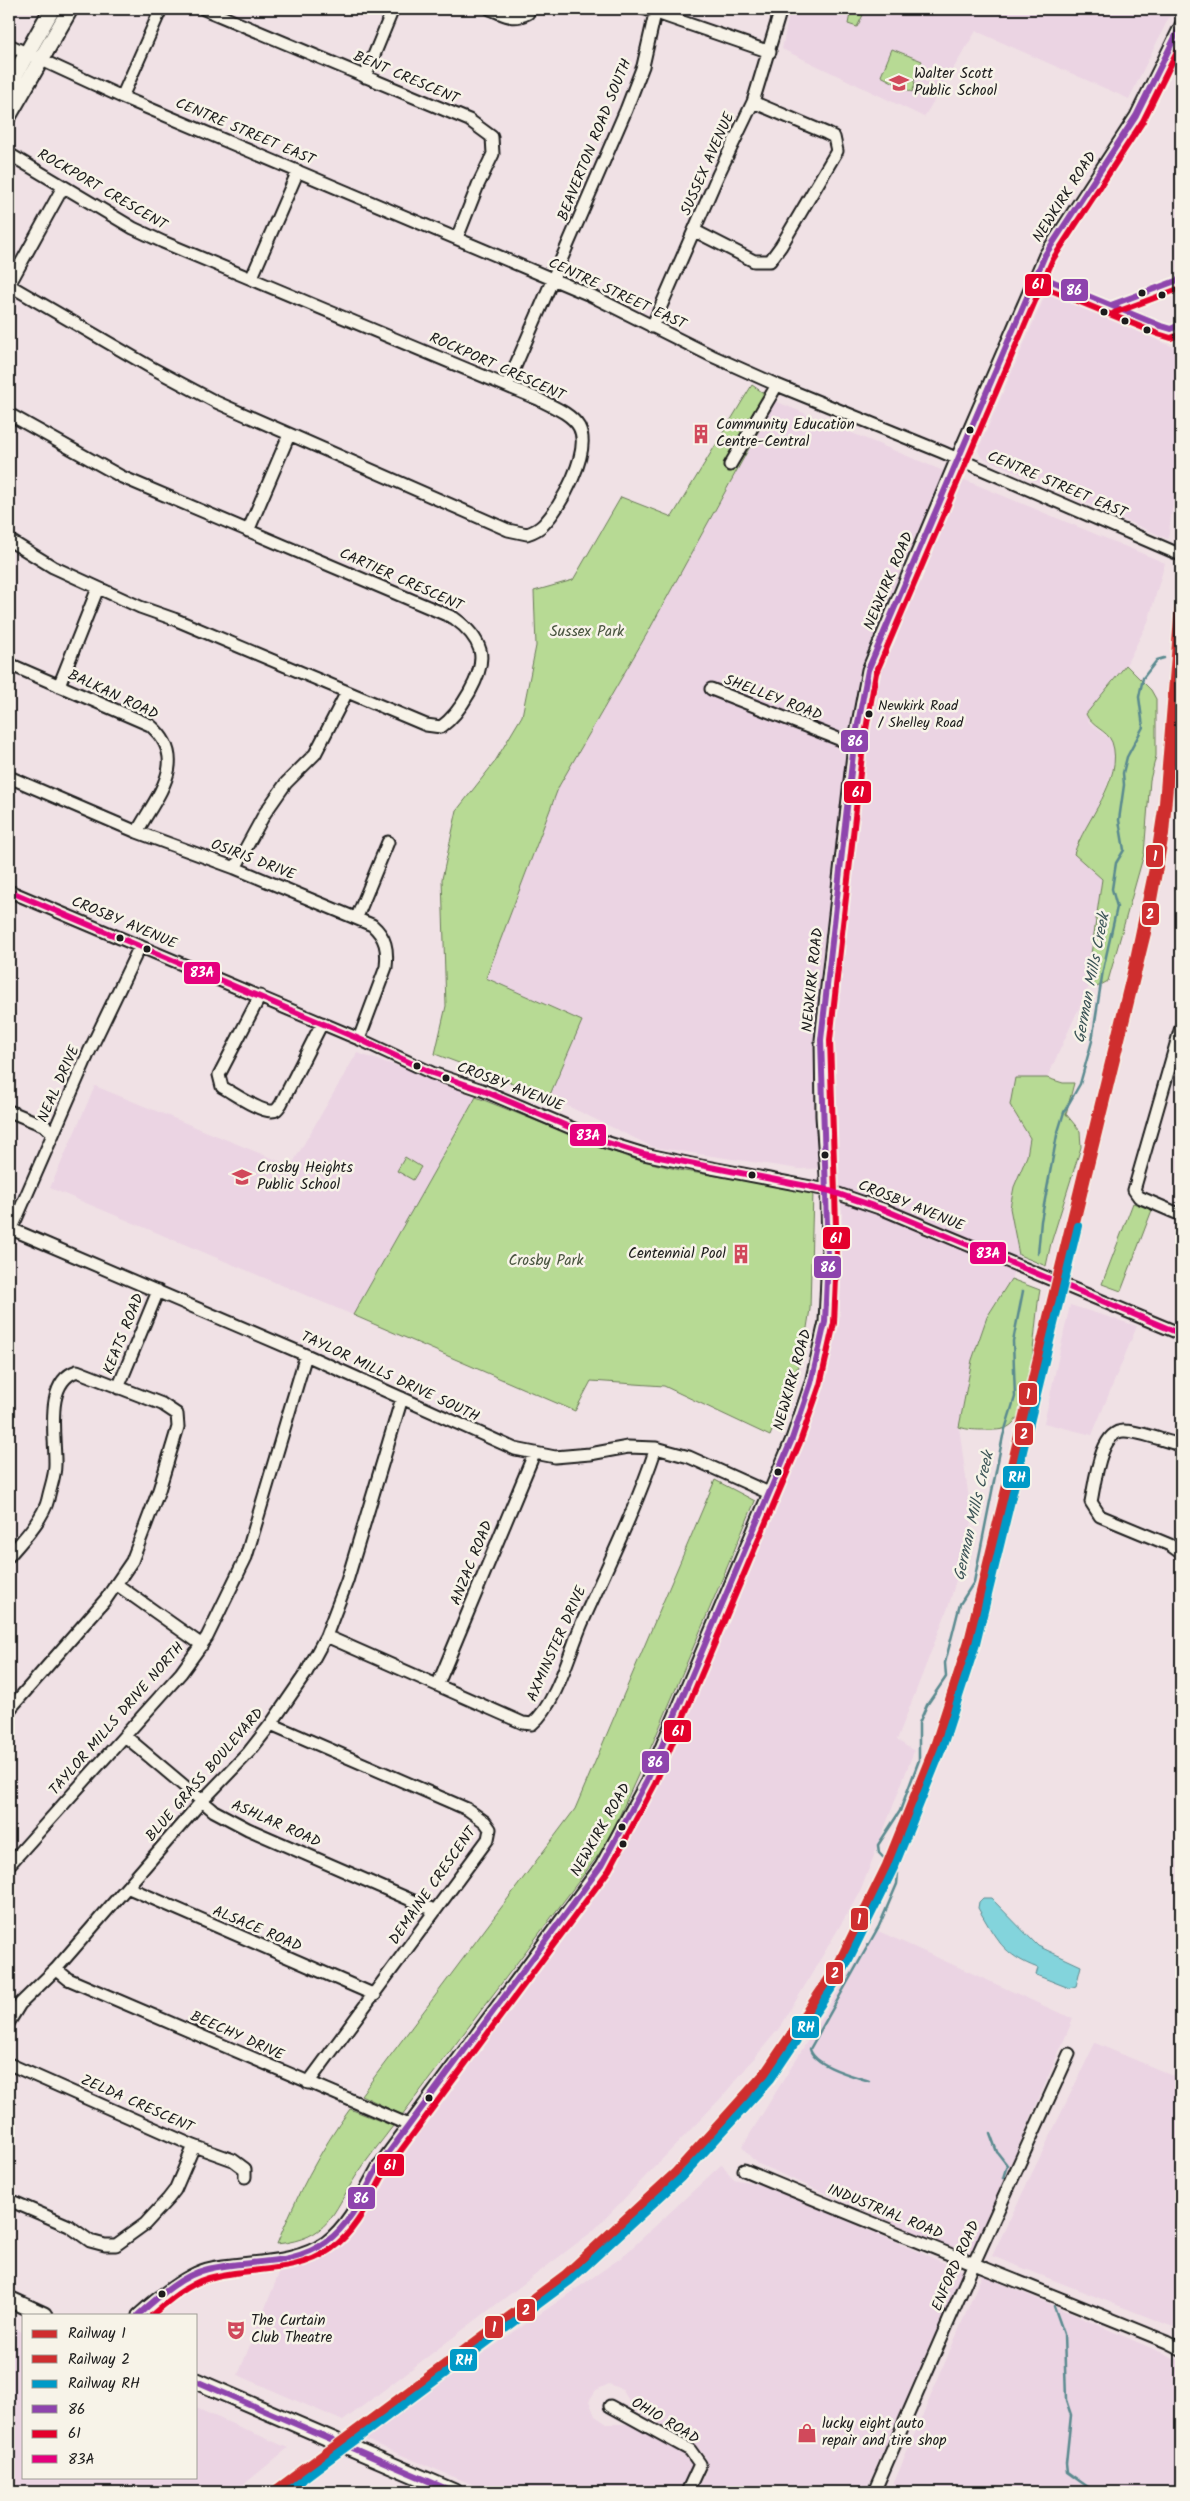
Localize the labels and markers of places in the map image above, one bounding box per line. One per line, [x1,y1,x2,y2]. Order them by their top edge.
place label: Walter Scott Public School [914,62,997,103]
school or university icon: Walter Scott Public School [888,72,910,94]
unlabelled marker [1137,288,1147,298]
unlabelled marker [1157,290,1167,300]
unlabelled marker [1099,307,1109,317]
unlabelled marker [1120,316,1130,326]
unlabelled marker [1142,325,1152,335]
place label: Community Education Centre-Central [716,413,855,454]
building icon: Community Education Centre-Central [690,423,712,445]
unlabelled marker [965,425,975,435]
place label: Newkirk Road / Shelley Road [878,695,964,734]
marker: Newkirk Road / Shelley Road [864,709,874,719]
unlabelled marker [115,933,125,943]
unlabelled marker [142,944,152,954]
unlabelled marker [412,1061,422,1071]
unlabelled marker [441,1073,451,1083]
unlabelled marker [820,1150,830,1160]
place label: Crosby Heights Public School [257,1156,353,1197]
school or university icon: Crosby Heights Public School [231,1166,253,1188]
unlabelled marker [747,1170,757,1180]
place label: Centennial Pool [628,1242,726,1266]
building icon: Centennial Pool [730,1243,752,1265]
unlabelled marker [773,1467,783,1477]
unlabelled marker [617,1822,627,1832]
unlabelled marker [618,1839,628,1849]
unlabelled marker [424,2093,434,2103]
unlabelled marker [157,2289,167,2299]
place label: The Curtain Club Theatre [251,2309,332,2350]
theatre icon: The Curtain Club Theatre [225,2319,247,2341]
place label: lucky eight auto repair and tire shop [822,2412,947,2453]
shop icon: lucky eight auto repair and tire shop [796,2422,818,2444]

